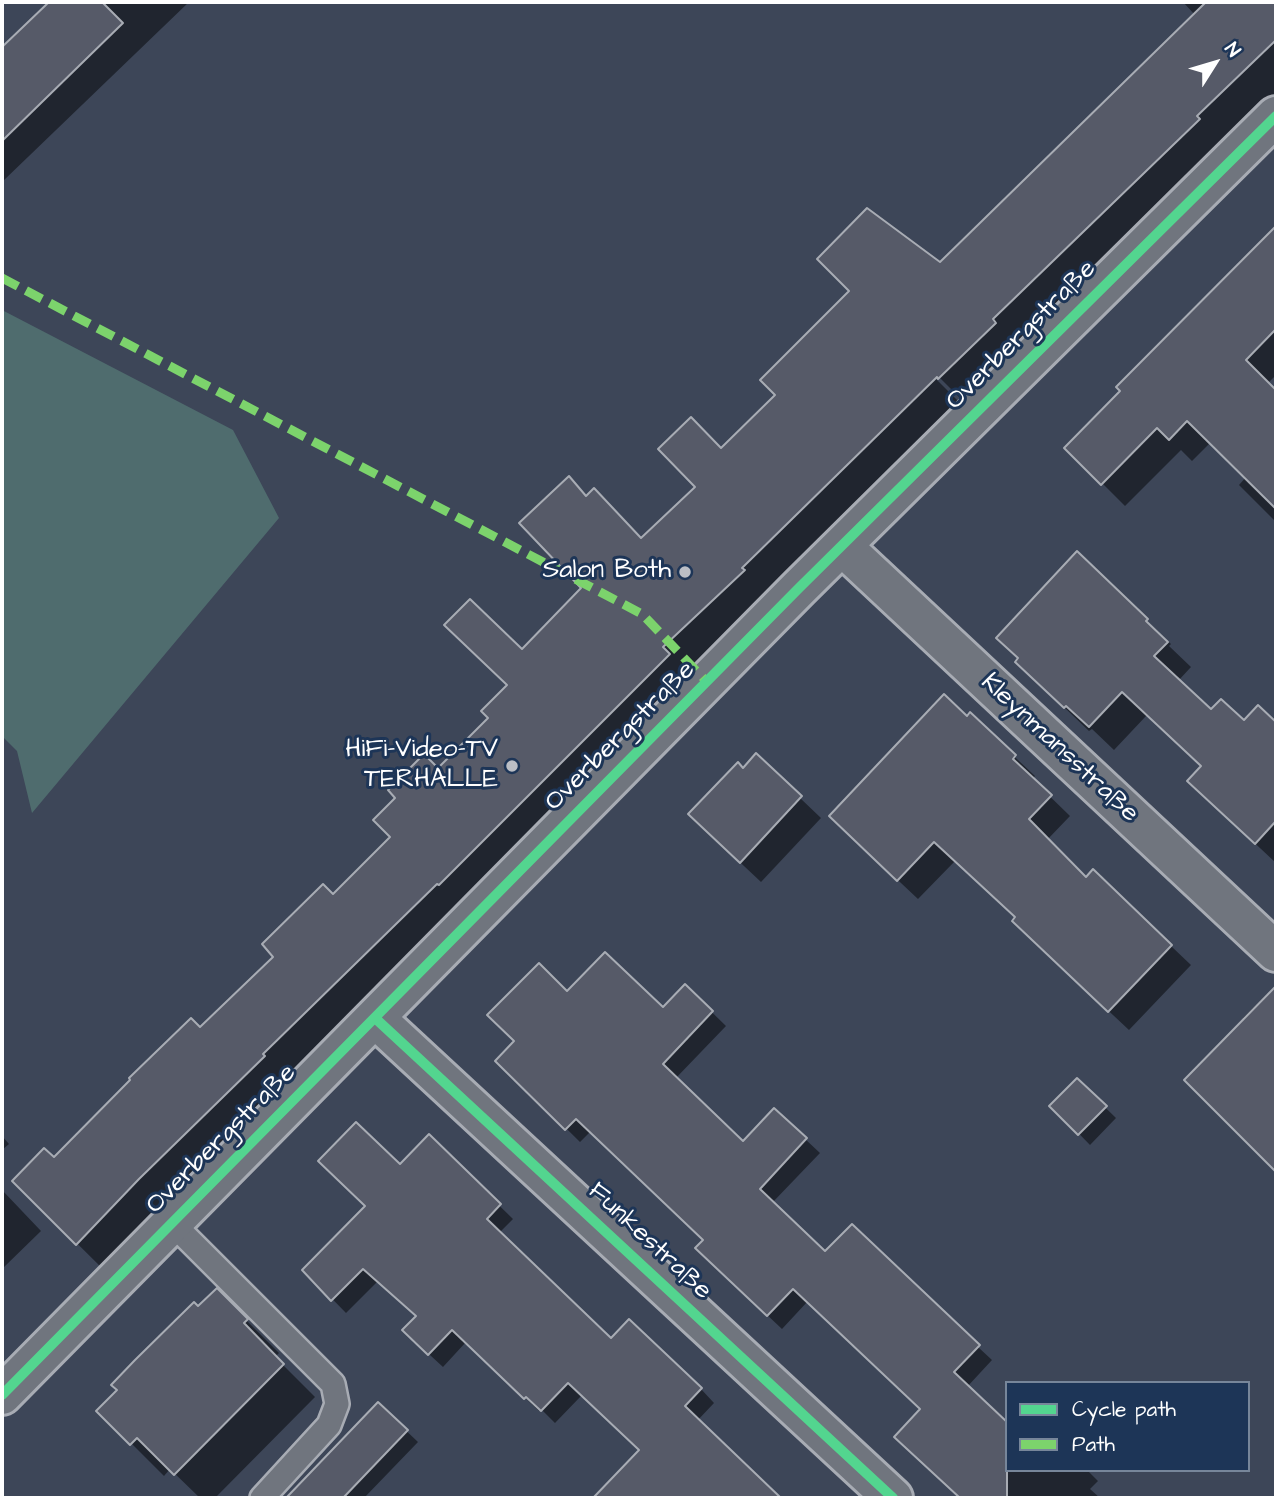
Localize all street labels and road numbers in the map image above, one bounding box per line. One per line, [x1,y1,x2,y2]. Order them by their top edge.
street label: Overbergstraße [940,254,1104,418]
street label: Overbergstraße [539,655,703,819]
street label: Kleynmansstraße [974,668,1144,830]
street label: Overbergstraße [140,1058,304,1222]
street label: Funkestraße [581,1177,717,1307]

